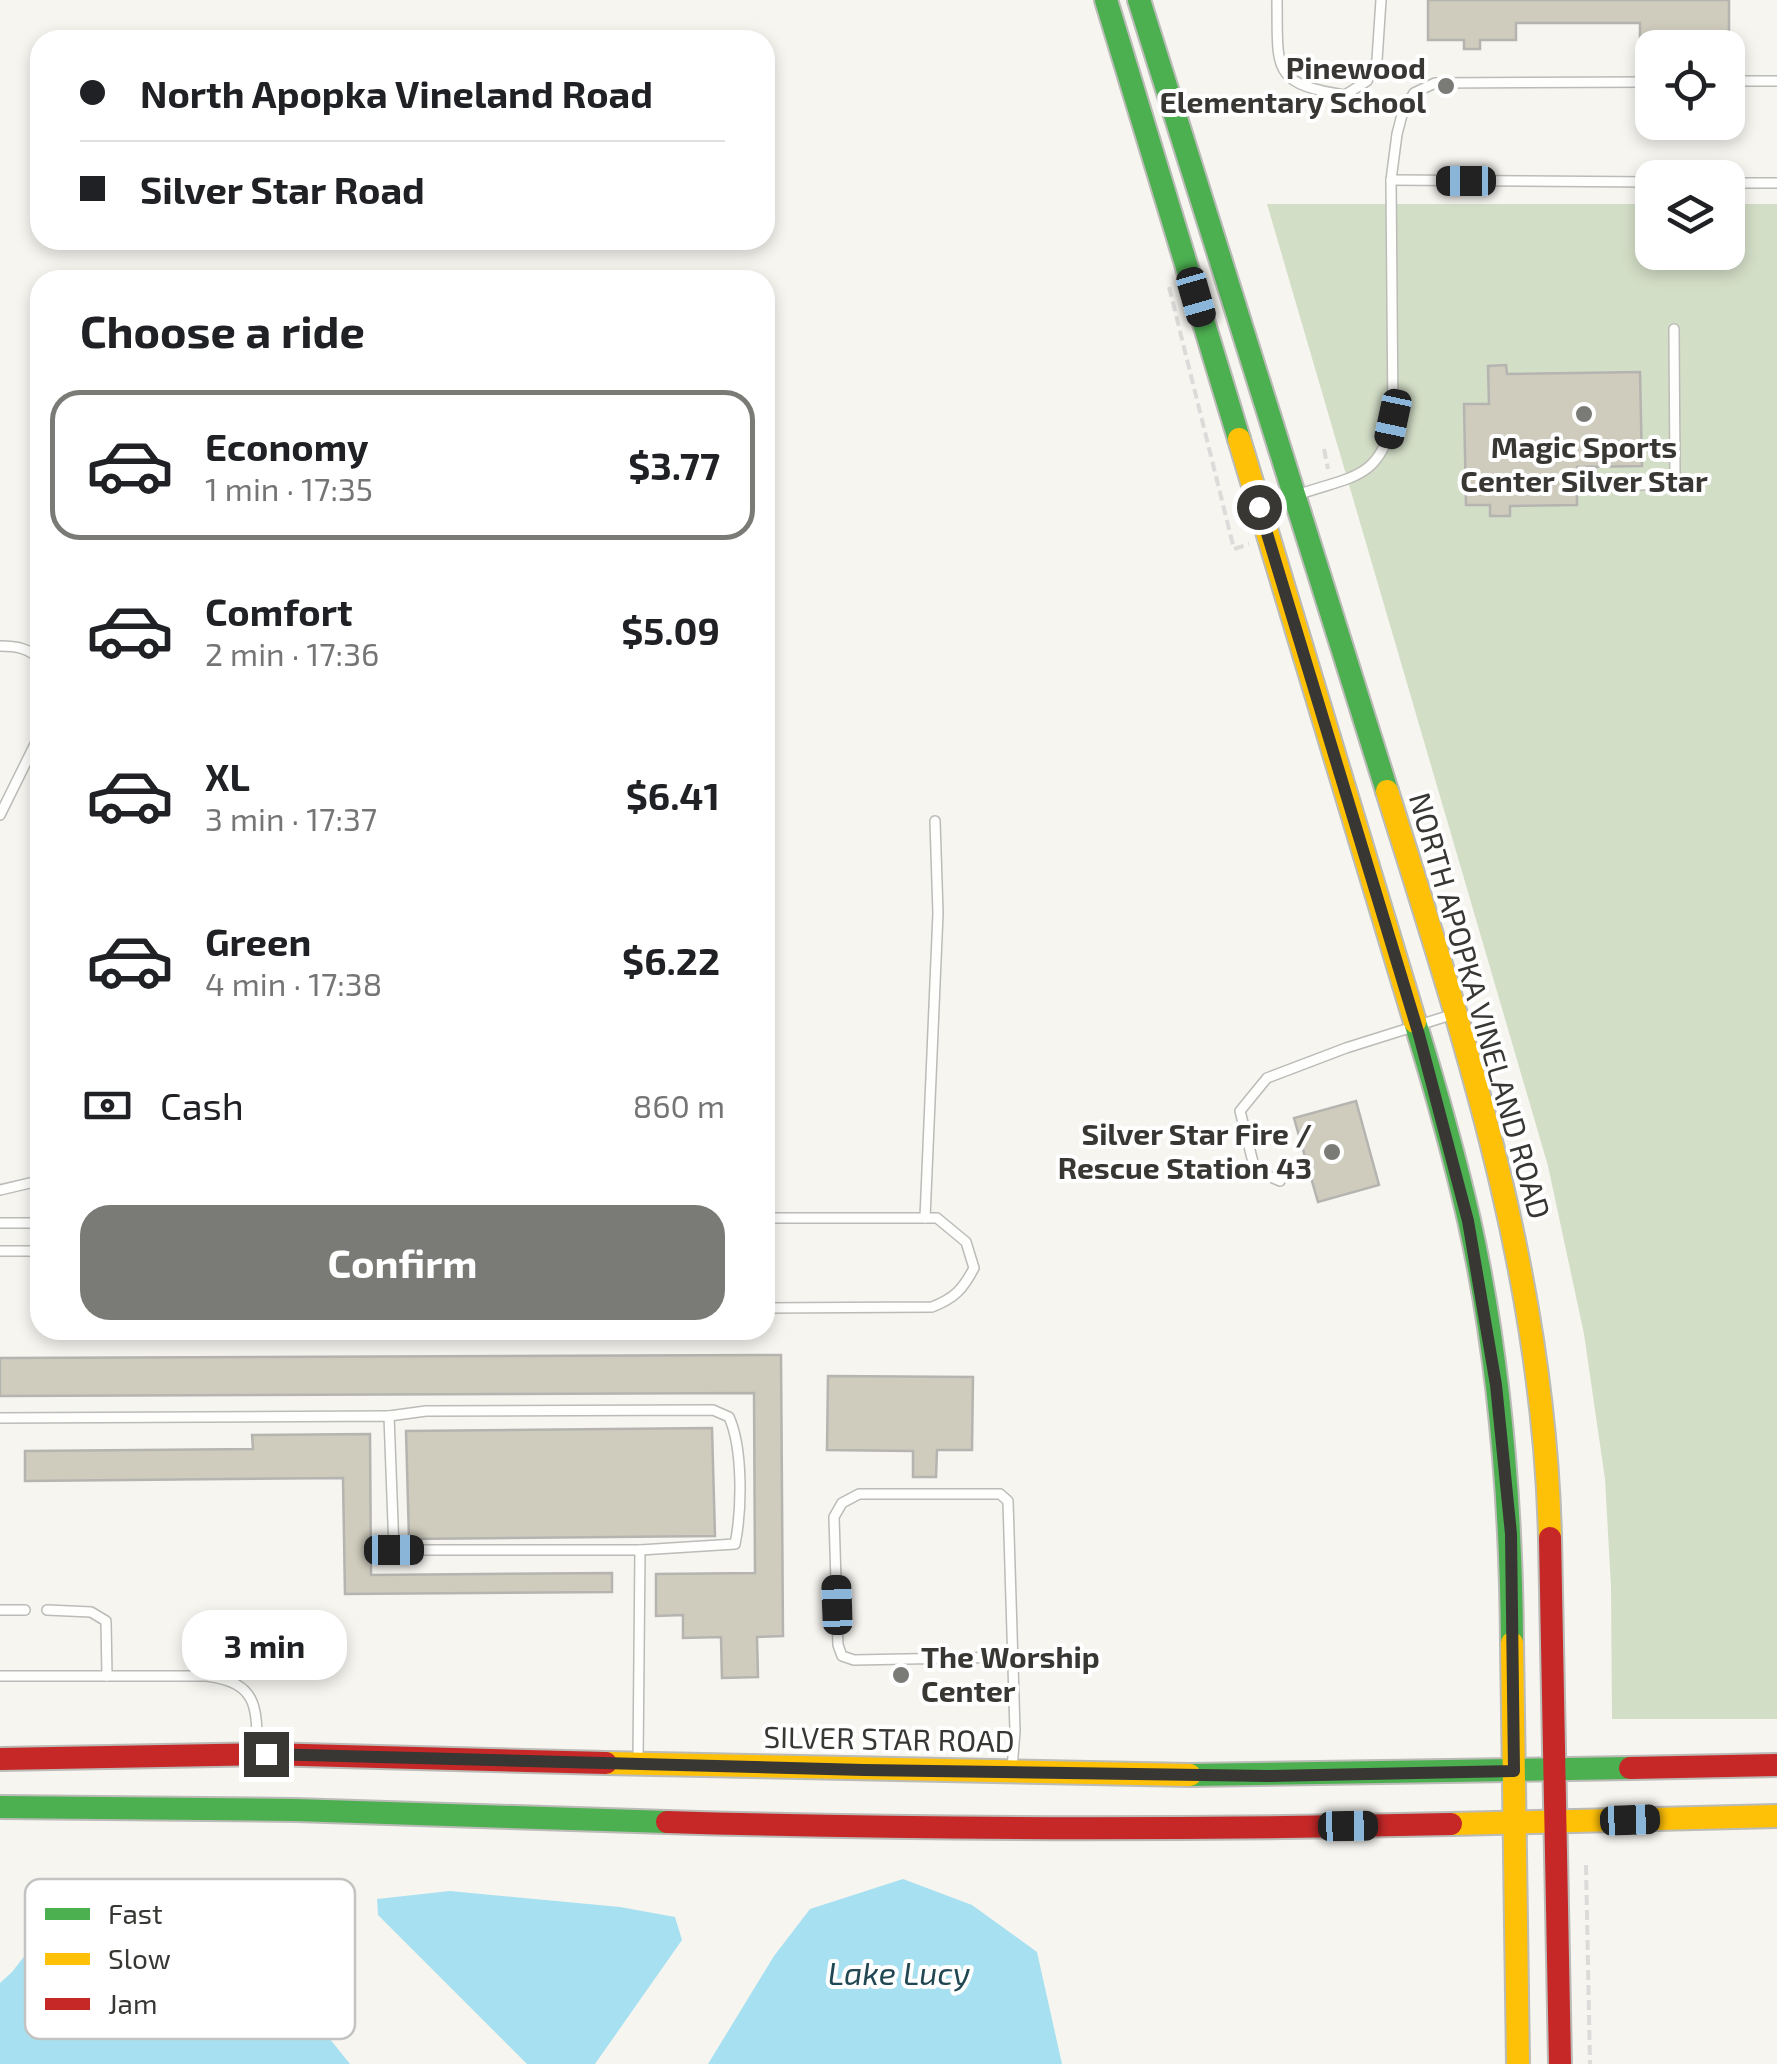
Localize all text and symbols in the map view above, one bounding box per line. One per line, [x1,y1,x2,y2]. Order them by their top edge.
map controls [1635,30,1745,270]
button: locate [1635,30,1745,140]
place label: Pinewood Elementary School [1159,49,1426,120]
text: North Apopka Vineland Road [140,70,653,116]
marker: Pinewood Elementary School [1435,75,1457,97]
button: layers [1635,160,1745,270]
text: Silver Star Road [140,166,425,212]
car [1436,166,1496,196]
car [1173,264,1219,330]
text: Choose a ride [80,303,365,357]
car [1372,387,1414,451]
marker: Magic Sports Center Silver Star [1573,403,1595,425]
icon: car [85,420,175,510]
text: Economy [205,423,369,469]
place label: Magic Sports Center Silver Star [1460,428,1708,498]
text: $3.77 [628,442,720,488]
text: 1 min · 17:35 [205,469,373,507]
route start [1237,485,1282,530]
icon: car [85,585,175,675]
text: Comfort [205,588,353,634]
text: $5.09 [621,607,720,653]
text: 2 min · 17:36 [205,634,379,672]
icon: car [85,750,175,840]
text: XL [205,753,250,799]
text: $6.41 [626,772,720,818]
street label: NORTH APOPKA VINELAND ROAD [1403,788,1559,1223]
text: 3 min · 17:37 [205,799,377,837]
icon: car [85,915,175,1005]
text: Green [205,918,311,964]
text: $6.22 [622,937,720,983]
text: 4 min · 17:38 [205,964,382,1002]
icon: cash [80,1078,135,1133]
text: Cash [160,1082,244,1128]
text: 860 m [633,1086,725,1124]
place label: Silver Star Fire / Rescue Station 43 [1058,1115,1312,1185]
marker: Silver Star Fire / Rescue Station 43 [1321,1141,1343,1163]
button: Confirm [80,1205,725,1320]
car [364,1535,424,1565]
car [821,1574,853,1636]
callout: 3 min [184,1609,348,1679]
text: 3 min [224,1626,305,1664]
place label: The Worship Center [921,1638,1100,1708]
marker: The Worship Center [890,1664,912,1686]
street label: SILVER STAR ROAD [763,1718,1015,1758]
route end [244,1732,289,1777]
car [1599,1804,1661,1836]
car [1318,1810,1378,1842]
legend [25,1879,355,2039]
text: Fast [108,1896,163,1930]
text: Slow [108,1941,171,1975]
water label: Lake Lucy [828,1953,970,1992]
text: Jam [108,1986,157,2020]

